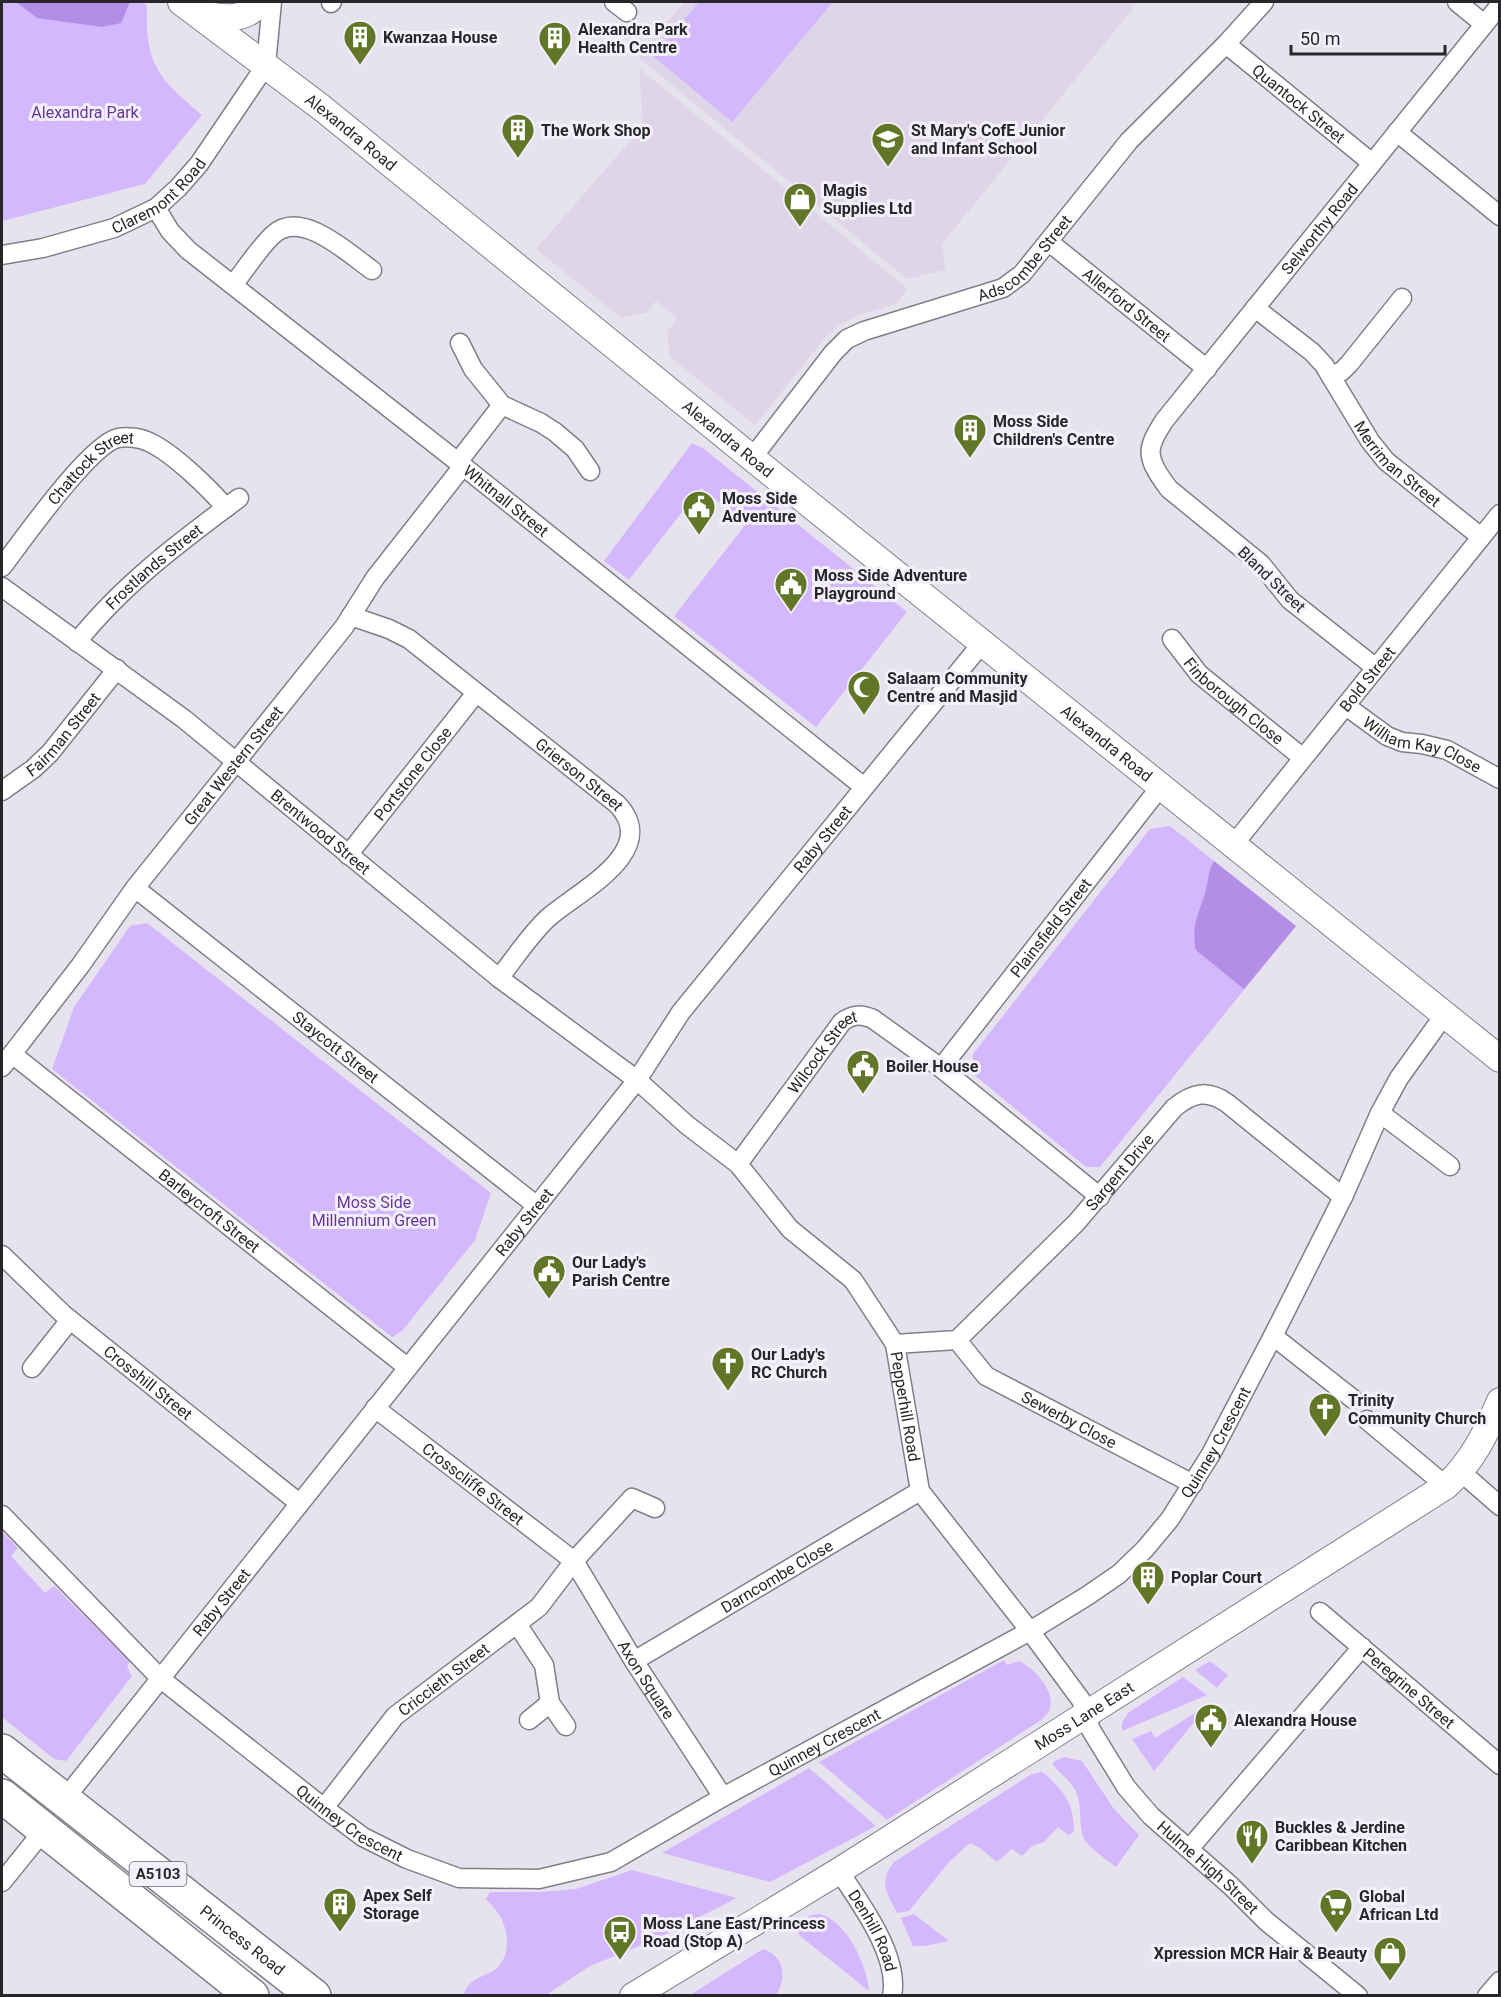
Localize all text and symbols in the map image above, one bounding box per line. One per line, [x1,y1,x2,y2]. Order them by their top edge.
scale bar [1291,18,1446,56]
building icon: Kwanzaa House [342,19,378,66]
building icon: Alexandra Park Health Centre [537,20,573,67]
place label: Alexandra Park Health Centre [578,20,688,57]
place label: Kwanzaa House [383,28,498,47]
text: 50 m [1300,28,1340,49]
street label: Quantock Street [1248,60,1349,147]
street label: Alexandra Road [301,90,400,175]
park label: Alexandra Park [31,103,140,122]
building icon: The Work Shop [500,112,536,159]
place label: The Work Shop [541,121,651,140]
school or university icon: St Mary's CofE Junior and Infant School [870,121,906,168]
place label: St Mary's CofE Junior and Infant School [911,121,1065,158]
street label: Claremont Road [109,155,210,238]
street label: Selworthy Road [1277,180,1362,278]
shop icon: Magis Supplies Ltd [782,181,818,228]
place label: Magis Supplies Ltd [823,181,912,218]
street label: Adscombe Street [975,211,1076,305]
street label: Allerford Street [1079,264,1174,346]
street label: Alexandra Road [678,396,777,482]
building icon: Moss Side Children's Centre [952,412,988,459]
place label: Moss Side Children's Centre [993,412,1115,449]
street label: Merriman Street [1350,418,1444,511]
street label: Chattock Street [44,428,135,509]
street label: Whitnall Street [459,461,552,541]
public building icon: Moss Side Adventure [681,489,717,536]
place label: Moss Side Adventure [722,489,798,526]
street label: Frostlands Street [102,520,206,614]
street label: Bland Street [1234,542,1309,616]
public building icon: Moss Side Adventure Playground [773,566,809,613]
place label: Moss Side Adventure Playground [814,566,968,603]
street label: Bold Street [1335,643,1399,716]
street label: Finborough Close [1180,654,1287,749]
mosque icon: Salaam Community Centre and Masjid [846,669,882,716]
place label: Salaam Community Centre and Masjid [887,669,1028,706]
street label: Fairman Street [23,689,104,781]
street label: Alexandra Road [1057,701,1156,786]
street label: Great Western Street [180,702,287,829]
street label: William Kay Close [1359,713,1484,777]
street label: Portstone Close [370,723,456,824]
street label: Grierson Street [531,734,627,815]
street label: Brentwood Street [267,785,374,878]
street label: Raby Street [790,802,856,877]
street label: Plainsfield Street [1006,875,1095,981]
street label: Staycott Street [288,1007,383,1087]
street label: Wilcock Street [784,1007,859,1097]
public building icon: Boiler House [845,1048,881,1095]
place label: Boiler House [886,1057,979,1076]
street label: Sargent Drive [1082,1130,1158,1215]
street label: Barleycroft Street [155,1165,264,1257]
street label: Raby Street [492,1185,557,1260]
park label: Moss Side Millennium Green [312,1193,436,1230]
public building icon: Our Lady's Parish Centre [531,1253,567,1300]
place label: Our Lady's Parish Centre [572,1253,670,1290]
street label: Crosshill Street [100,1342,196,1424]
church icon: Our Lady's RC Church [710,1345,746,1392]
place label: Our Lady's RC Church [751,1345,827,1382]
street label: Pepperhill Road [886,1350,924,1463]
street label: Quinney Crescent [1177,1384,1255,1502]
street label: Sewerby Close [1018,1387,1120,1452]
church icon: Trinity Community Church [1307,1391,1343,1438]
place label: Trinity Community Church [1348,1391,1486,1428]
street label: Crosscliffe Street [418,1439,528,1529]
street label: Darncombe Close [718,1536,836,1617]
building icon: Poplar Court [1130,1559,1166,1606]
street label: Raby Street [189,1565,254,1640]
place label: Poplar Court [1171,1568,1263,1587]
street label: Axon Square [614,1637,678,1723]
street label: Criccieth Street [395,1639,493,1720]
street label: Peregrine Street [1359,1644,1458,1732]
street label: Moss Lane East [1031,1678,1137,1754]
public building icon: Alexandra House [1193,1702,1229,1749]
street label: Quinney Crescent [765,1705,884,1781]
place label: Alexandra House [1234,1711,1357,1730]
street label: Quinney Crescent [292,1781,406,1865]
street label: Hulme High Street [1153,1817,1262,1918]
restaurant icon: Buckles & Jerdine Caribbean Kitchen [1234,1818,1270,1865]
place label: Buckles & Jerdine Caribbean Kitchen [1275,1818,1407,1855]
road number: A5103 [130,1862,186,1886]
building icon: Apex Self Storage [322,1886,358,1933]
place label: Apex Self Storage [363,1886,432,1923]
street label: Denhill Road [844,1886,900,1973]
supermarket icon: Global African Ltd [1318,1887,1354,1934]
place label: Global African Ltd [1359,1887,1439,1924]
street label: Princess Road [196,1901,288,1979]
bus stop icon: Moss Lane East/Princess Road (Stop A) [602,1914,638,1961]
place label: Moss Lane East/Princess Road (Stop A) [643,1914,825,1951]
shop icon: Xpression MCR Hair & Beauty [1372,1935,1408,1982]
place label: Xpression MCR Hair & Beauty [1154,1944,1368,1963]

